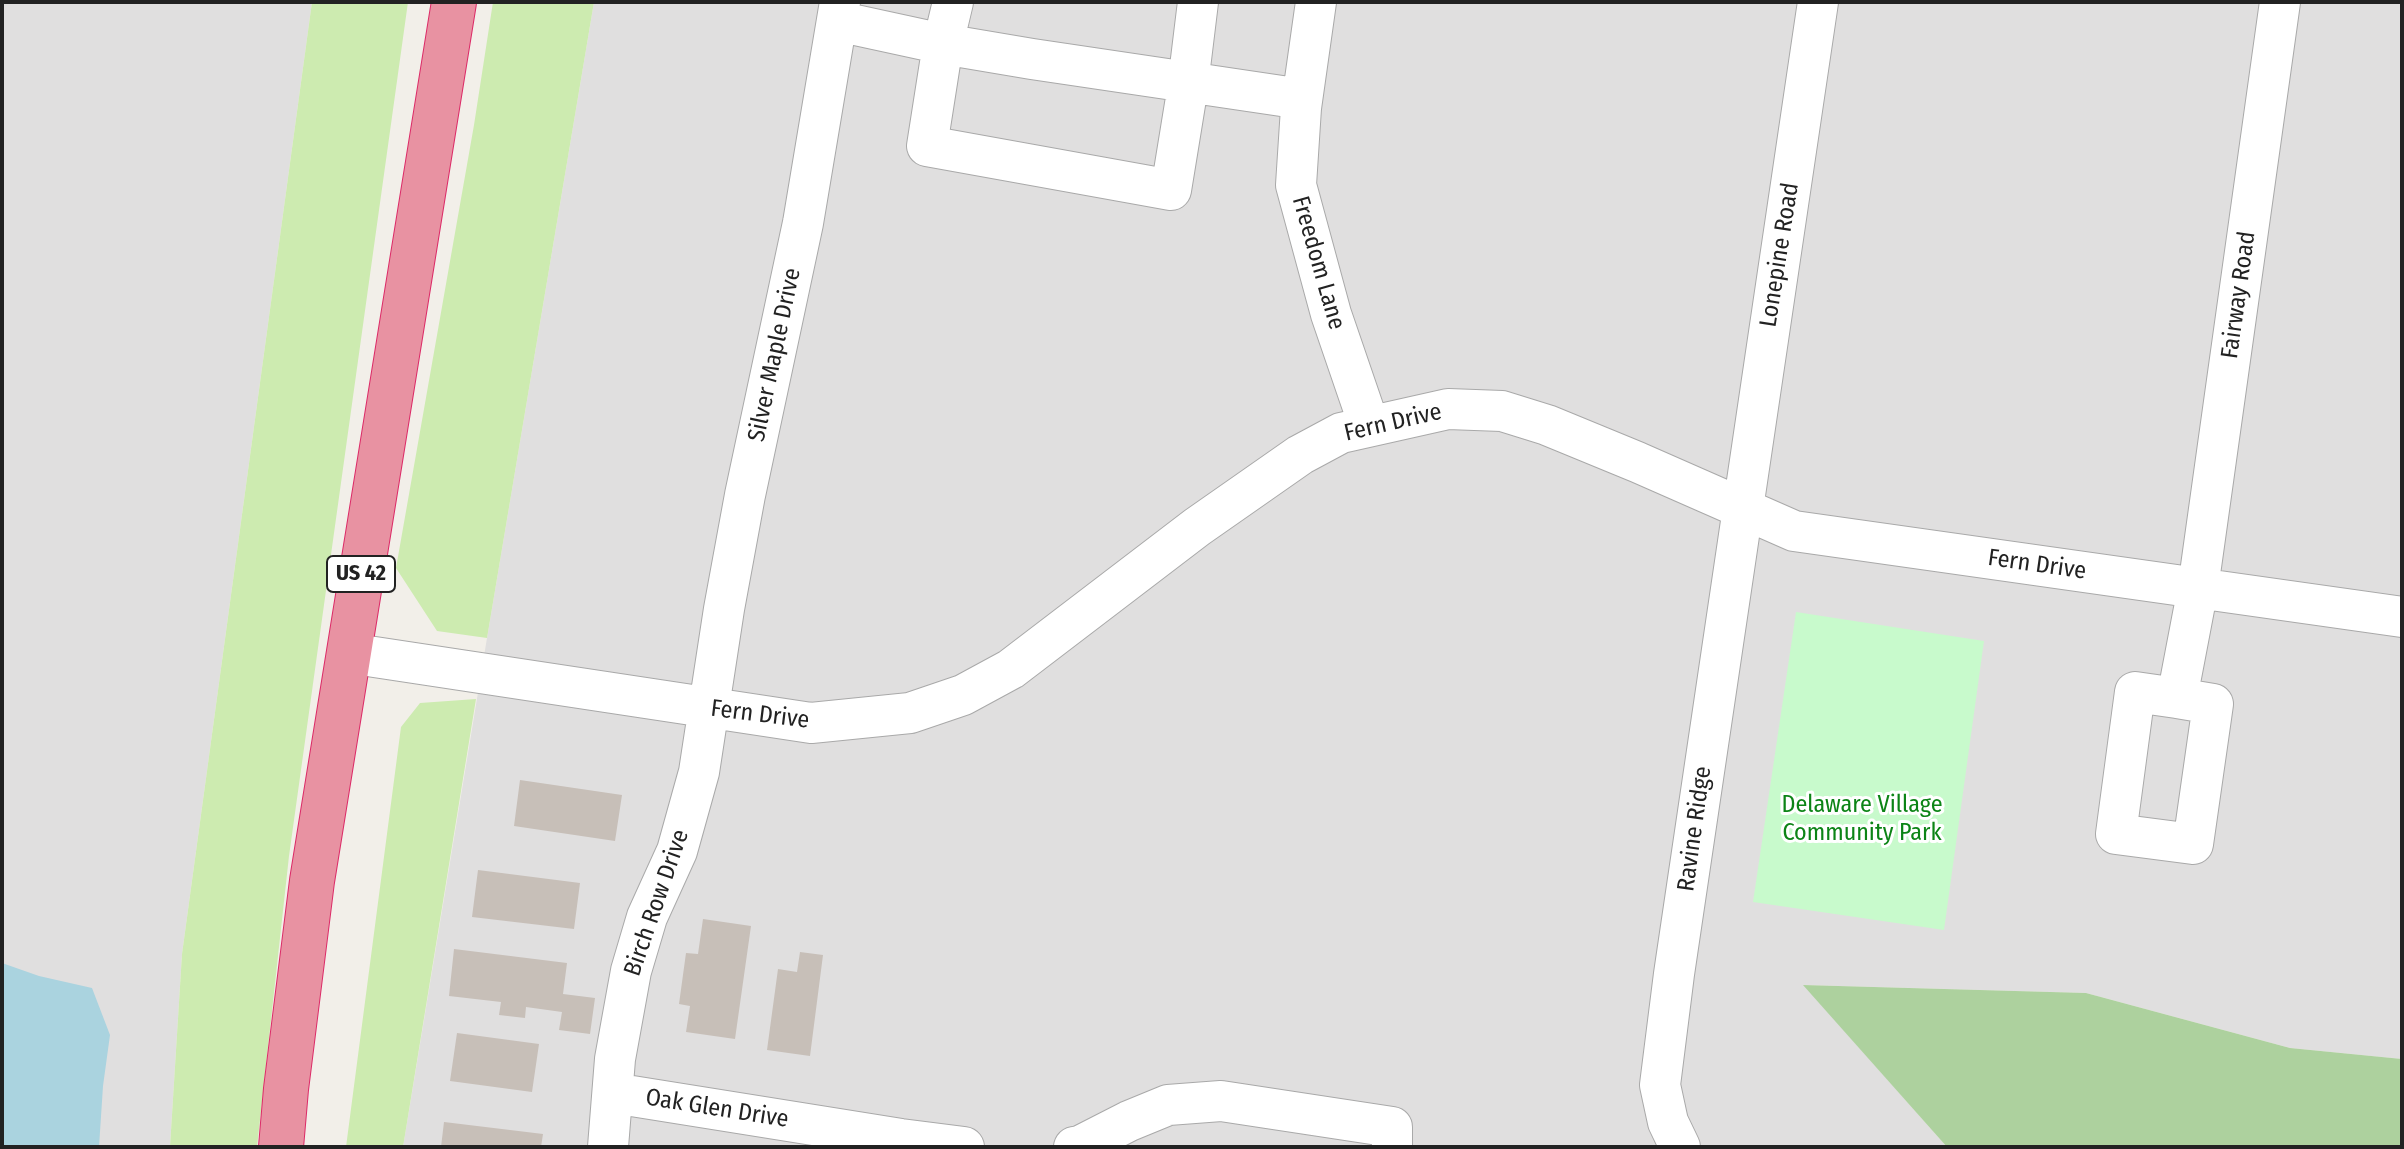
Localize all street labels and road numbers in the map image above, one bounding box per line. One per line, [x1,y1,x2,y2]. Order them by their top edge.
street label: Lonepine Road [1754,181,1806,329]
street label: Freedom Lane [1285,193,1351,333]
street label: Fairway Road [2216,230,2262,360]
street label: Silver Maple Drive [743,266,807,444]
street label: Fern Drive [1342,398,1444,448]
street label: Fern Drive [1986,544,2088,586]
road number: US 42 [327,556,395,592]
street label: Fern Drive [709,695,811,735]
street label: Ravine Ridge [1672,765,1718,893]
street label: Birch Row Drive [618,826,696,980]
street label: Oak Glen Drive [643,1083,791,1135]

